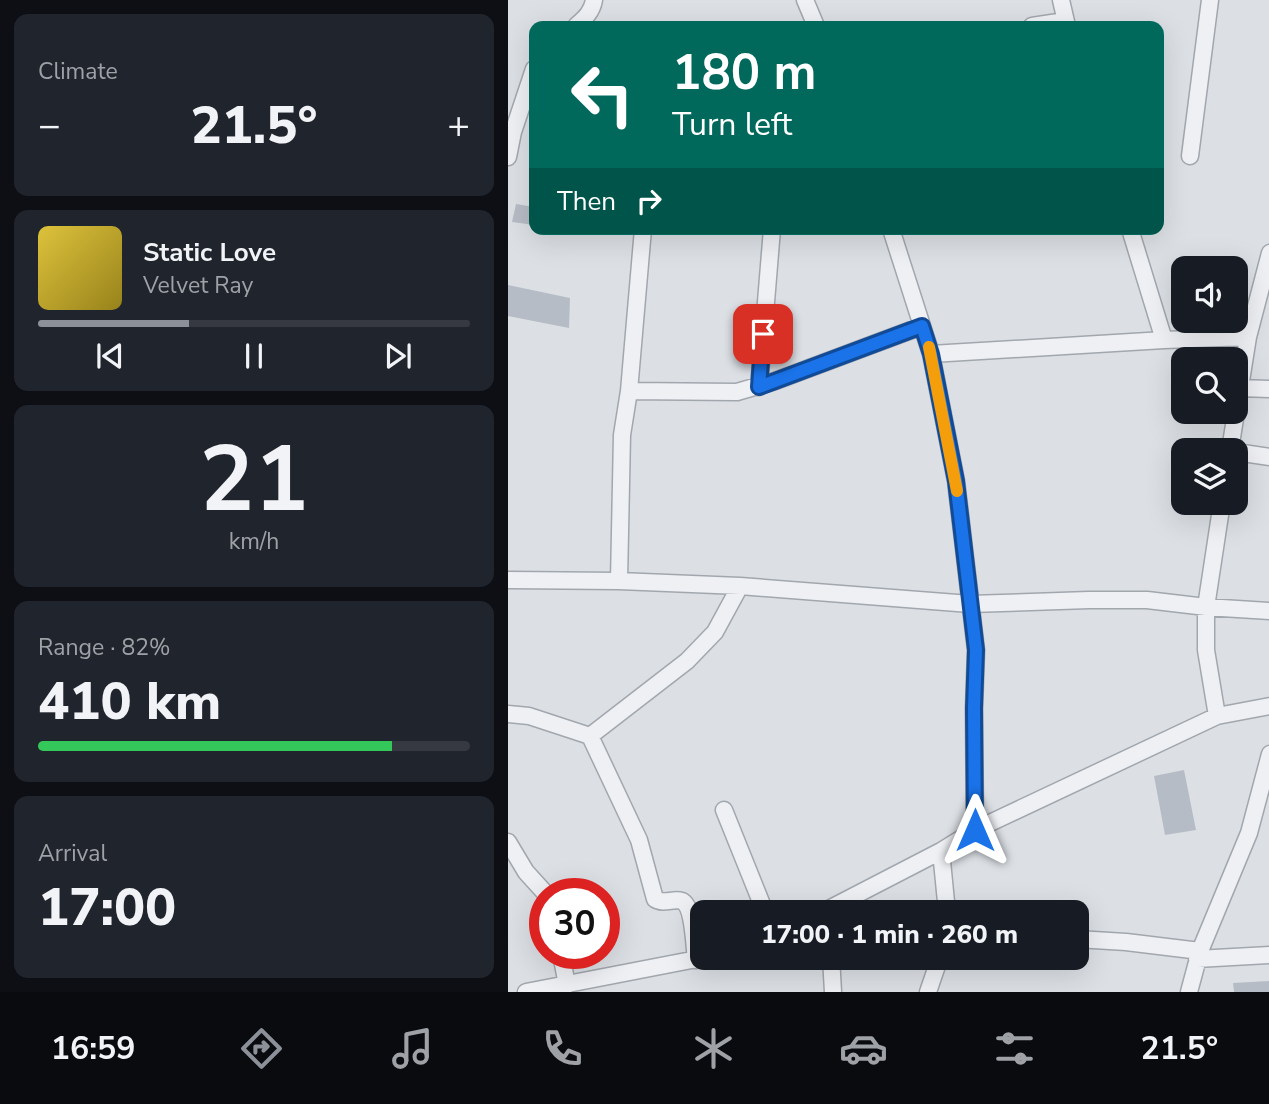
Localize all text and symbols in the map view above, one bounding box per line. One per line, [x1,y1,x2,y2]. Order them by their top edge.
text: 180 m [672,39,816,106]
icon: left [557,49,648,140]
text: Climate [38,56,118,87]
text: 21.5° [190,90,318,161]
text: − [38,100,61,151]
text: + [447,100,470,151]
text: Turn left [672,103,792,146]
icon: right [630,182,668,220]
text: Then [557,184,616,219]
text: Static Love [143,235,276,270]
map controls [1171,256,1248,515]
button: sound [1171,256,1248,333]
text: Velvet Ray [143,270,253,301]
pin [733,304,793,364]
icon: arrive [744,315,782,353]
icon: previous [91,337,129,375]
icon: pause [235,337,273,375]
icon: next [379,337,417,375]
button: search [1171,347,1248,424]
text: 21 [199,418,309,542]
button: layers [1171,438,1248,515]
text: km/h [229,526,279,557]
text: Range · 82% [38,632,170,663]
text: 410 km [38,666,221,737]
position arrow [938,793,1012,867]
text: Arrival [38,838,107,869]
text: 17:00 [38,872,176,943]
speed limit sign: 30 [529,878,620,969]
text: 17:00 · 1 min · 260 m [761,917,1018,952]
icon: directions [237,1024,286,1073]
icon: music [388,1024,437,1073]
icon: phone [538,1024,587,1073]
icon: climate [689,1024,738,1073]
icon: car [839,1024,888,1073]
icon: filters [990,1024,1039,1073]
text: 16:59 [51,1027,136,1070]
text: 21.5° [1140,1027,1218,1070]

